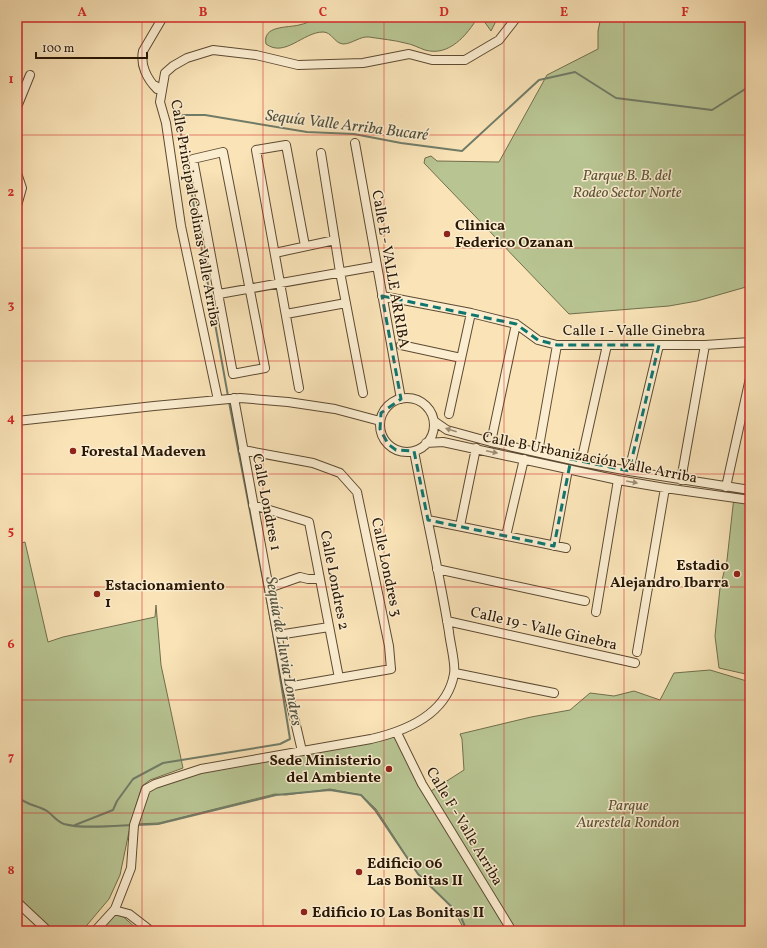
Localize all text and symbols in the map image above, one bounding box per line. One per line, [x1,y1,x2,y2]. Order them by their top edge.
text: A [77,4,87,22]
text: B [199,4,208,22]
text: C [319,4,327,22]
text: D [439,4,449,22]
text: E [560,4,568,22]
text: F [681,4,689,22]
scale bar [36,34,147,60]
text: 100 m [42,41,75,57]
text: 1 [8,71,14,89]
street label: Calle Principal Colinas Valle Arriba [164,98,225,329]
water label: Sequía Valle Arriba Bucaré [264,105,431,147]
park label: Parque B. B. del Rodeo Sector Norte [573,166,682,204]
text: 2 [8,184,15,202]
street label: Calle E - VALLE ARRIBA [365,189,414,350]
place label: Clinica Federico Ozanan [455,216,573,254]
marker: Clinica Federico Ozanan [442,229,452,239]
text: 3 [8,297,15,315]
street label: Calle 1 - Valle Ginebra [563,321,705,342]
text: 4 [7,410,15,428]
one-way arrow [445,427,457,433]
street label: Calle B Urbanización Valle Arriba [480,427,699,490]
place label: Forestal Madeven [81,442,206,463]
marker: Forestal Madeven [68,446,78,456]
one-way arrow [486,449,498,455]
street label: Calle Londres 1 [246,452,285,553]
one-way arrow [626,480,638,486]
street label: Calle Londres 3 [365,516,406,619]
text: 5 [8,523,14,541]
street label: Calle Londres 2 [314,529,353,632]
place label: Estadio Alejandro Ibarra [610,556,729,594]
marker: Estadio Alejandro Ibarra [732,569,742,579]
water label: Sequía de Lluvia Londres [259,575,307,728]
place label: Estacionamiento 1 [105,576,225,614]
marker: Estacionamiento 1 [92,589,102,599]
street label: Calle 19 - Valle Ginebra [468,602,619,657]
text: 6 [7,636,15,654]
text: 7 [8,749,14,767]
place label: Sede Ministerio del Ambiente [269,751,381,789]
marker: Sede Ministerio del Ambiente [384,764,394,774]
street label: Calle F - Valle Arriba [420,764,507,890]
park label: Parque Aurestela Rondon [575,796,680,834]
place label: Edificio 06 Las Bonitas II [367,854,463,892]
text: 8 [7,862,15,880]
marker: Edificio 06 Las Bonitas II [354,867,364,877]
place label: Edificio 10 Las Bonitas II [312,903,485,924]
marker: Edificio 10 Las Bonitas II [299,907,309,917]

